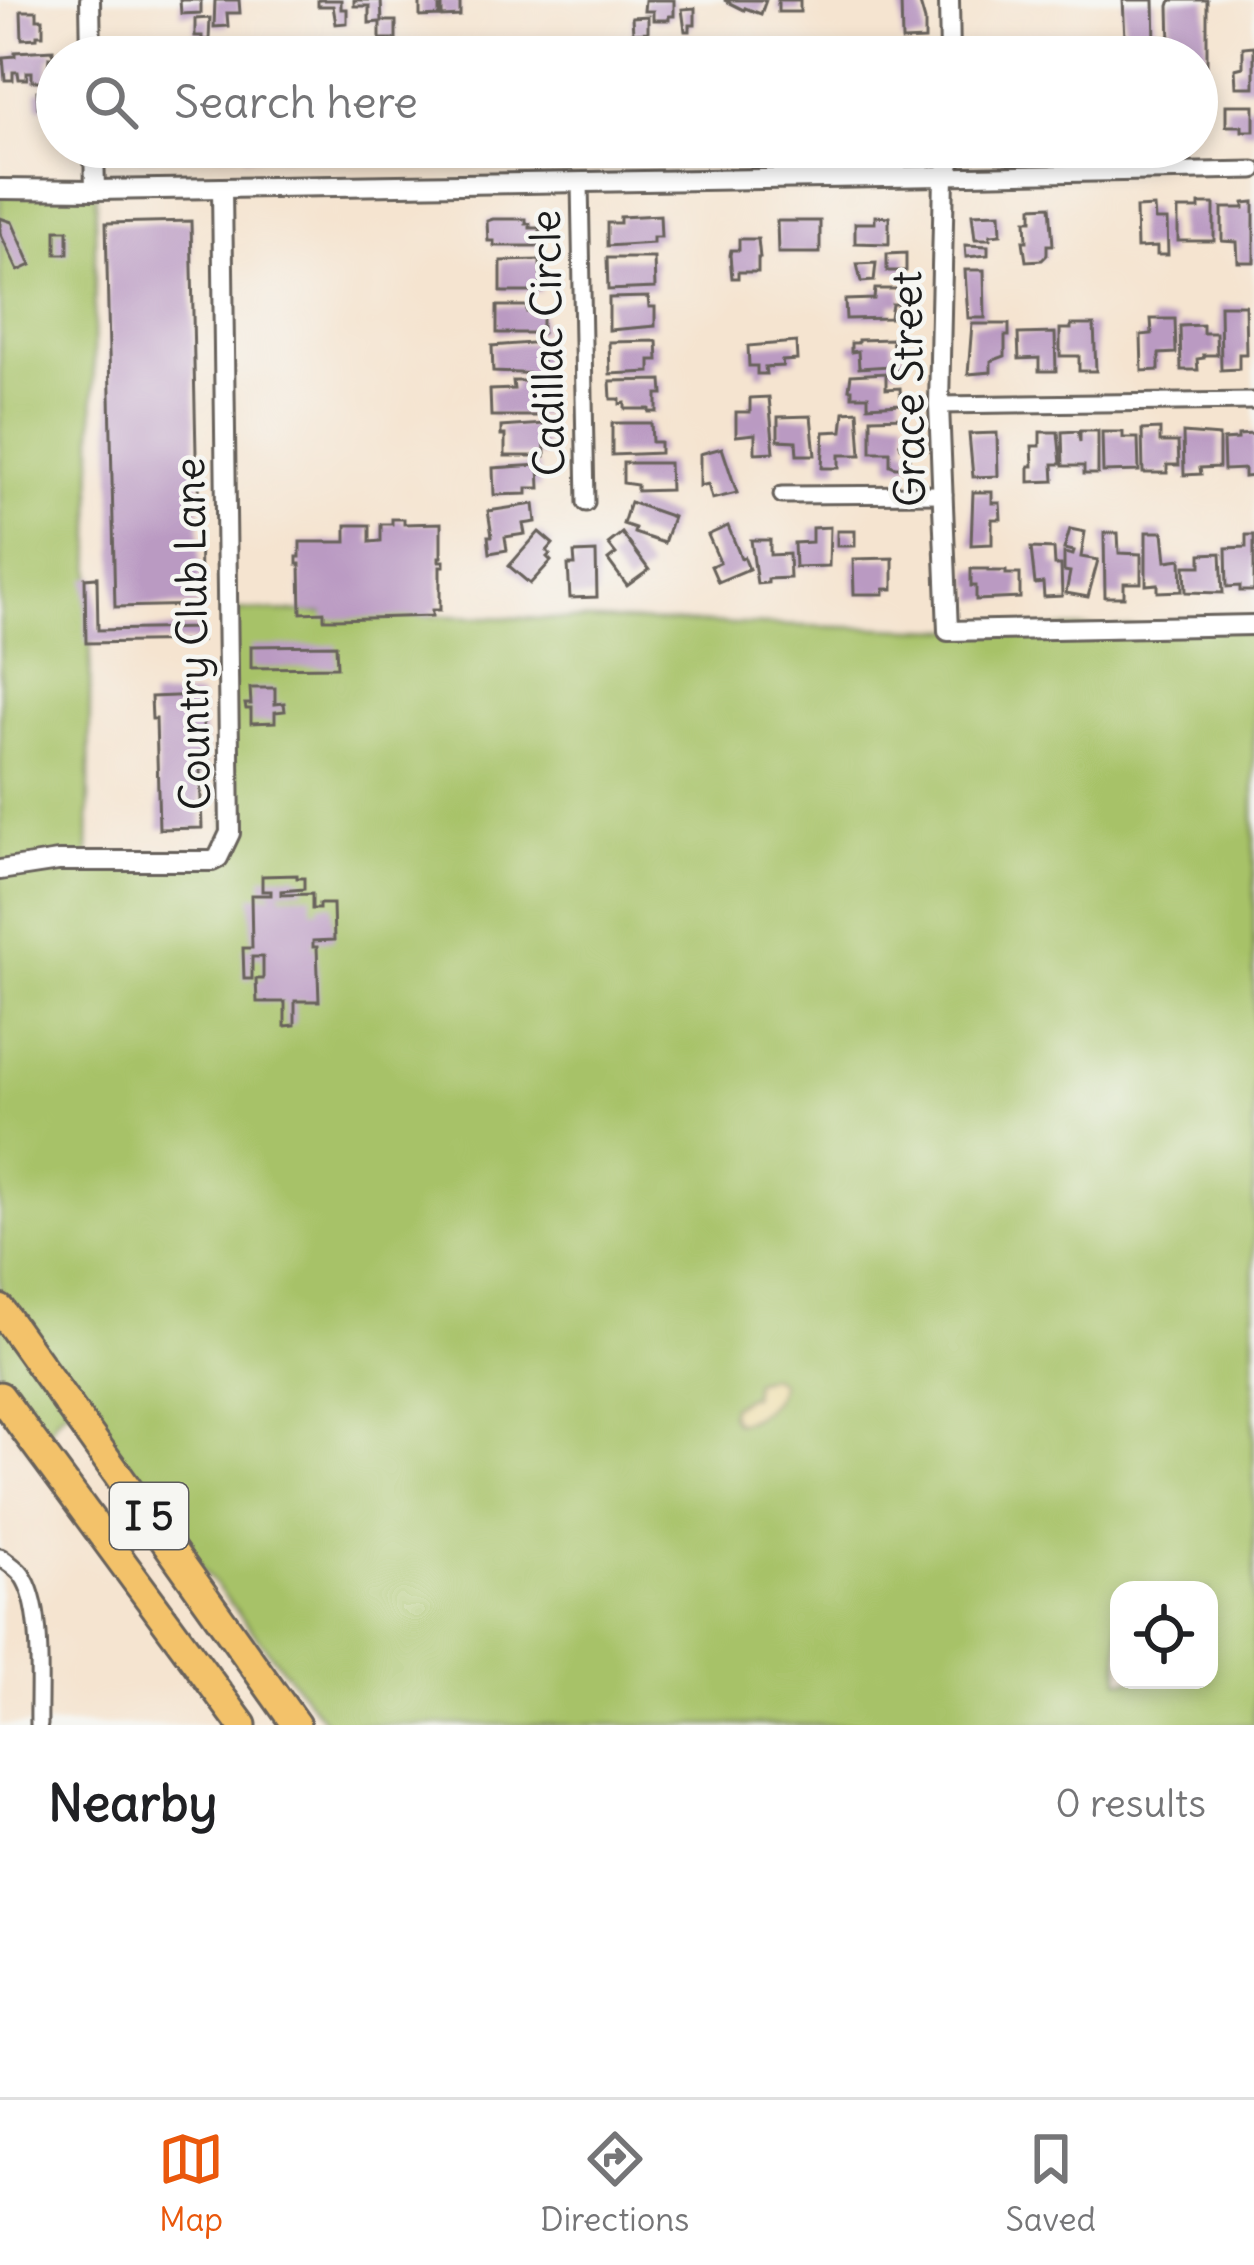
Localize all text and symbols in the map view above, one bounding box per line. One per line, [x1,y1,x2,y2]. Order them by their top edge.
search box [36,36,1218,168]
icon: search [78,69,144,135]
text: Search here [174,74,418,130]
street label: Cadillac Circle [519,209,575,477]
street label: Grace Street [880,271,936,507]
street label: Country Club Lane [163,457,221,811]
road number: I 5 [110,1483,188,1549]
map controls [1110,1581,1218,1689]
button: locate [1110,1581,1218,1689]
text: Nearby [48,1771,217,1835]
text: 0 results [1055,1779,1206,1828]
tab: Map [158,2126,224,2240]
tab: Directions [540,2126,689,2240]
tab: Saved [1006,2126,1096,2240]

